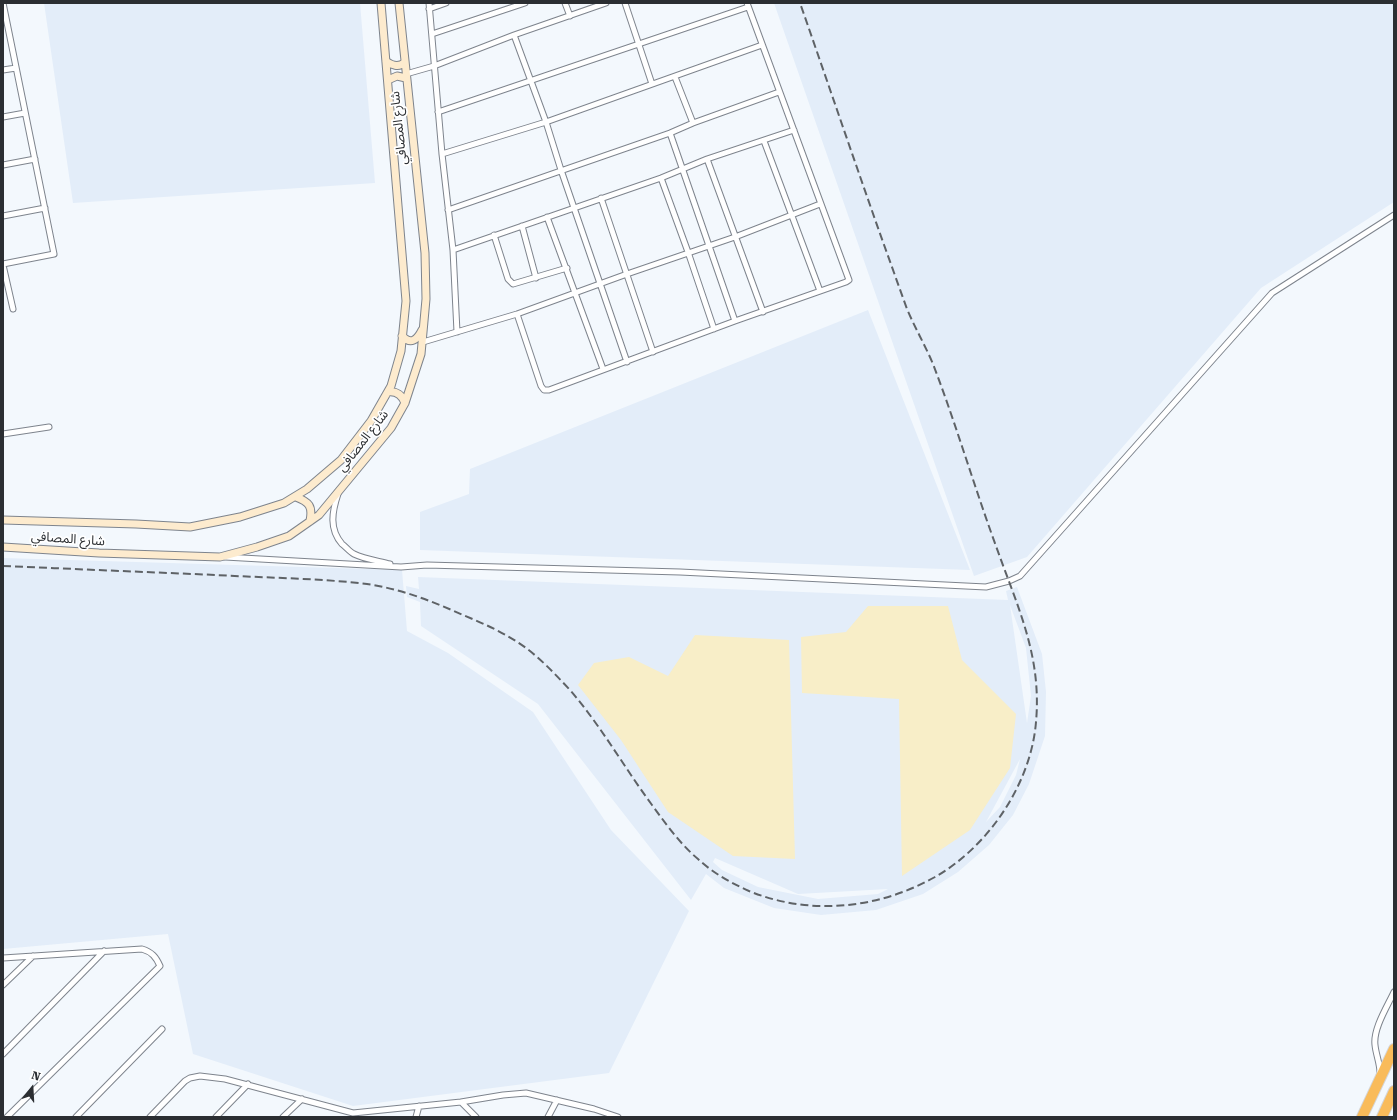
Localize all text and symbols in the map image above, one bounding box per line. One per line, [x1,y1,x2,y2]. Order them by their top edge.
street label: شارع المصافي [387,90,411,166]
street label: شارع المصافي [334,407,392,475]
street label: شارع المصافي [30,529,106,549]
north arrow [12,1068,52,1108]
text: N [30,1069,42,1084]

